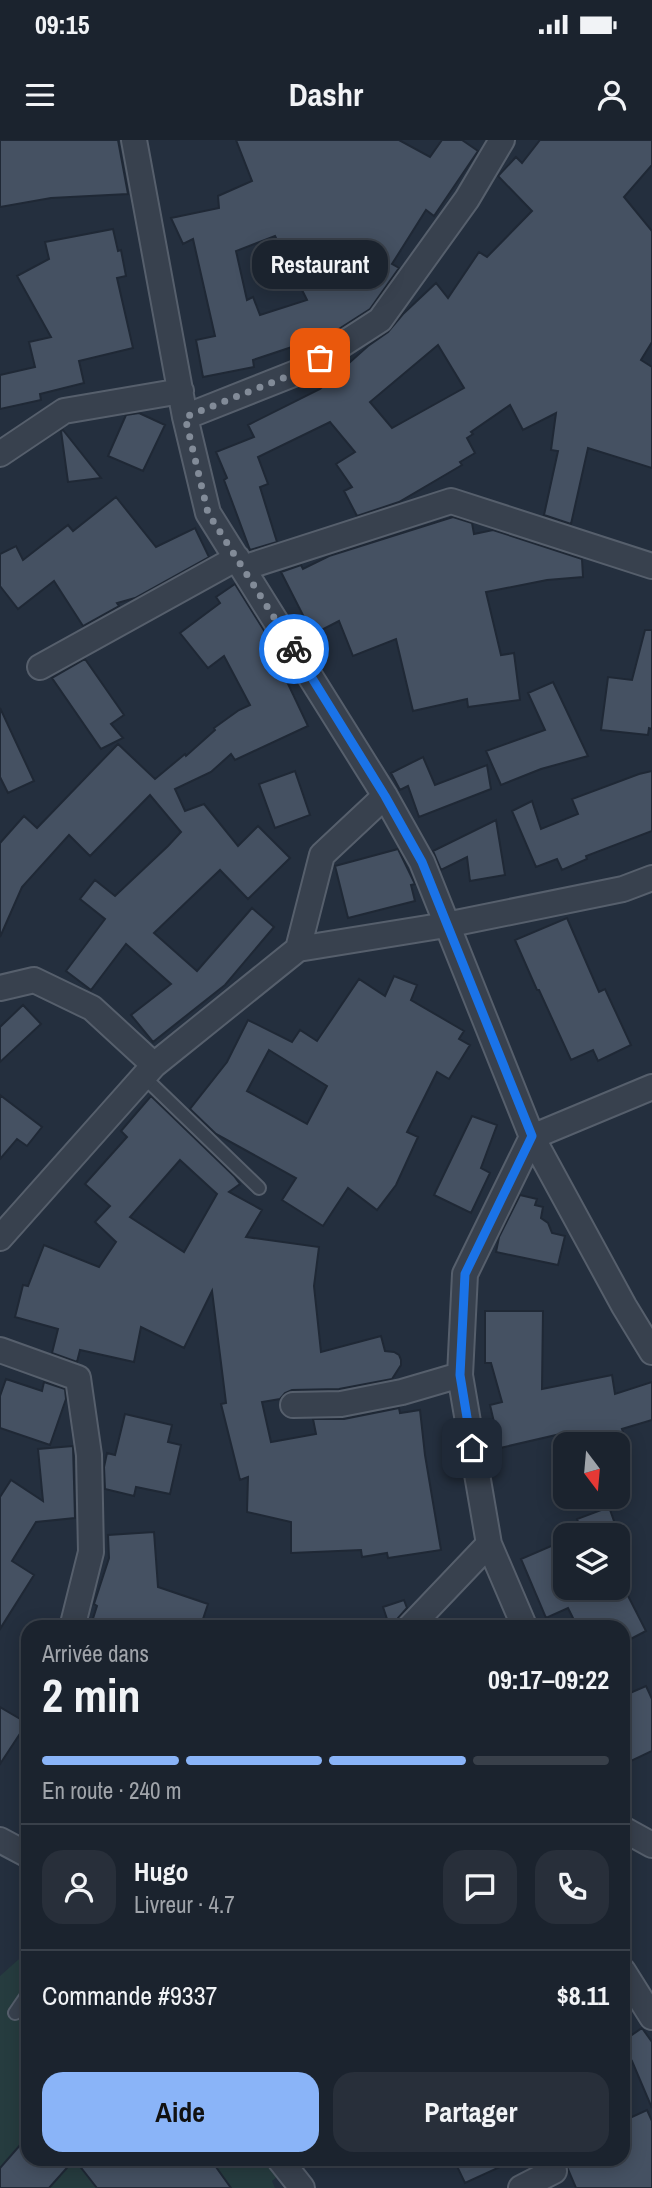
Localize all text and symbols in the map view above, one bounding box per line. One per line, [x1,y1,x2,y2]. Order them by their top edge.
text: 09:15 [35,7,90,42]
text: Dashr [289,73,363,116]
icon: menu [21,76,59,114]
icon: person [593,76,631,114]
callout: Restaurant [252,239,388,288]
text: Restaurant [271,249,369,280]
pin [290,328,350,388]
icon: bag [301,339,339,377]
courier [259,614,329,684]
icon: bike [275,630,313,668]
pin [442,1418,502,1478]
icon: home [453,1429,491,1467]
north arrow [553,1432,630,1508]
map controls [553,1432,630,1600]
button: layers [553,1523,630,1600]
text: Arrivée dans [42,1638,149,1669]
text: 09:17–09:22 [488,1662,609,1697]
text: 2 min [42,1664,141,1726]
text: En route · 240 m [42,1775,181,1806]
button: person [42,1850,116,1924]
button: chat [443,1850,517,1924]
button: phone [535,1850,609,1924]
text: Hugo [134,1854,188,1889]
text: Livreur · 4.7 [134,1889,235,1920]
text: Commande #9337 [42,1978,217,2013]
text: $8.11 [557,1978,609,2013]
button: Aide [42,2072,319,2152]
button: Partager [333,2072,609,2152]

